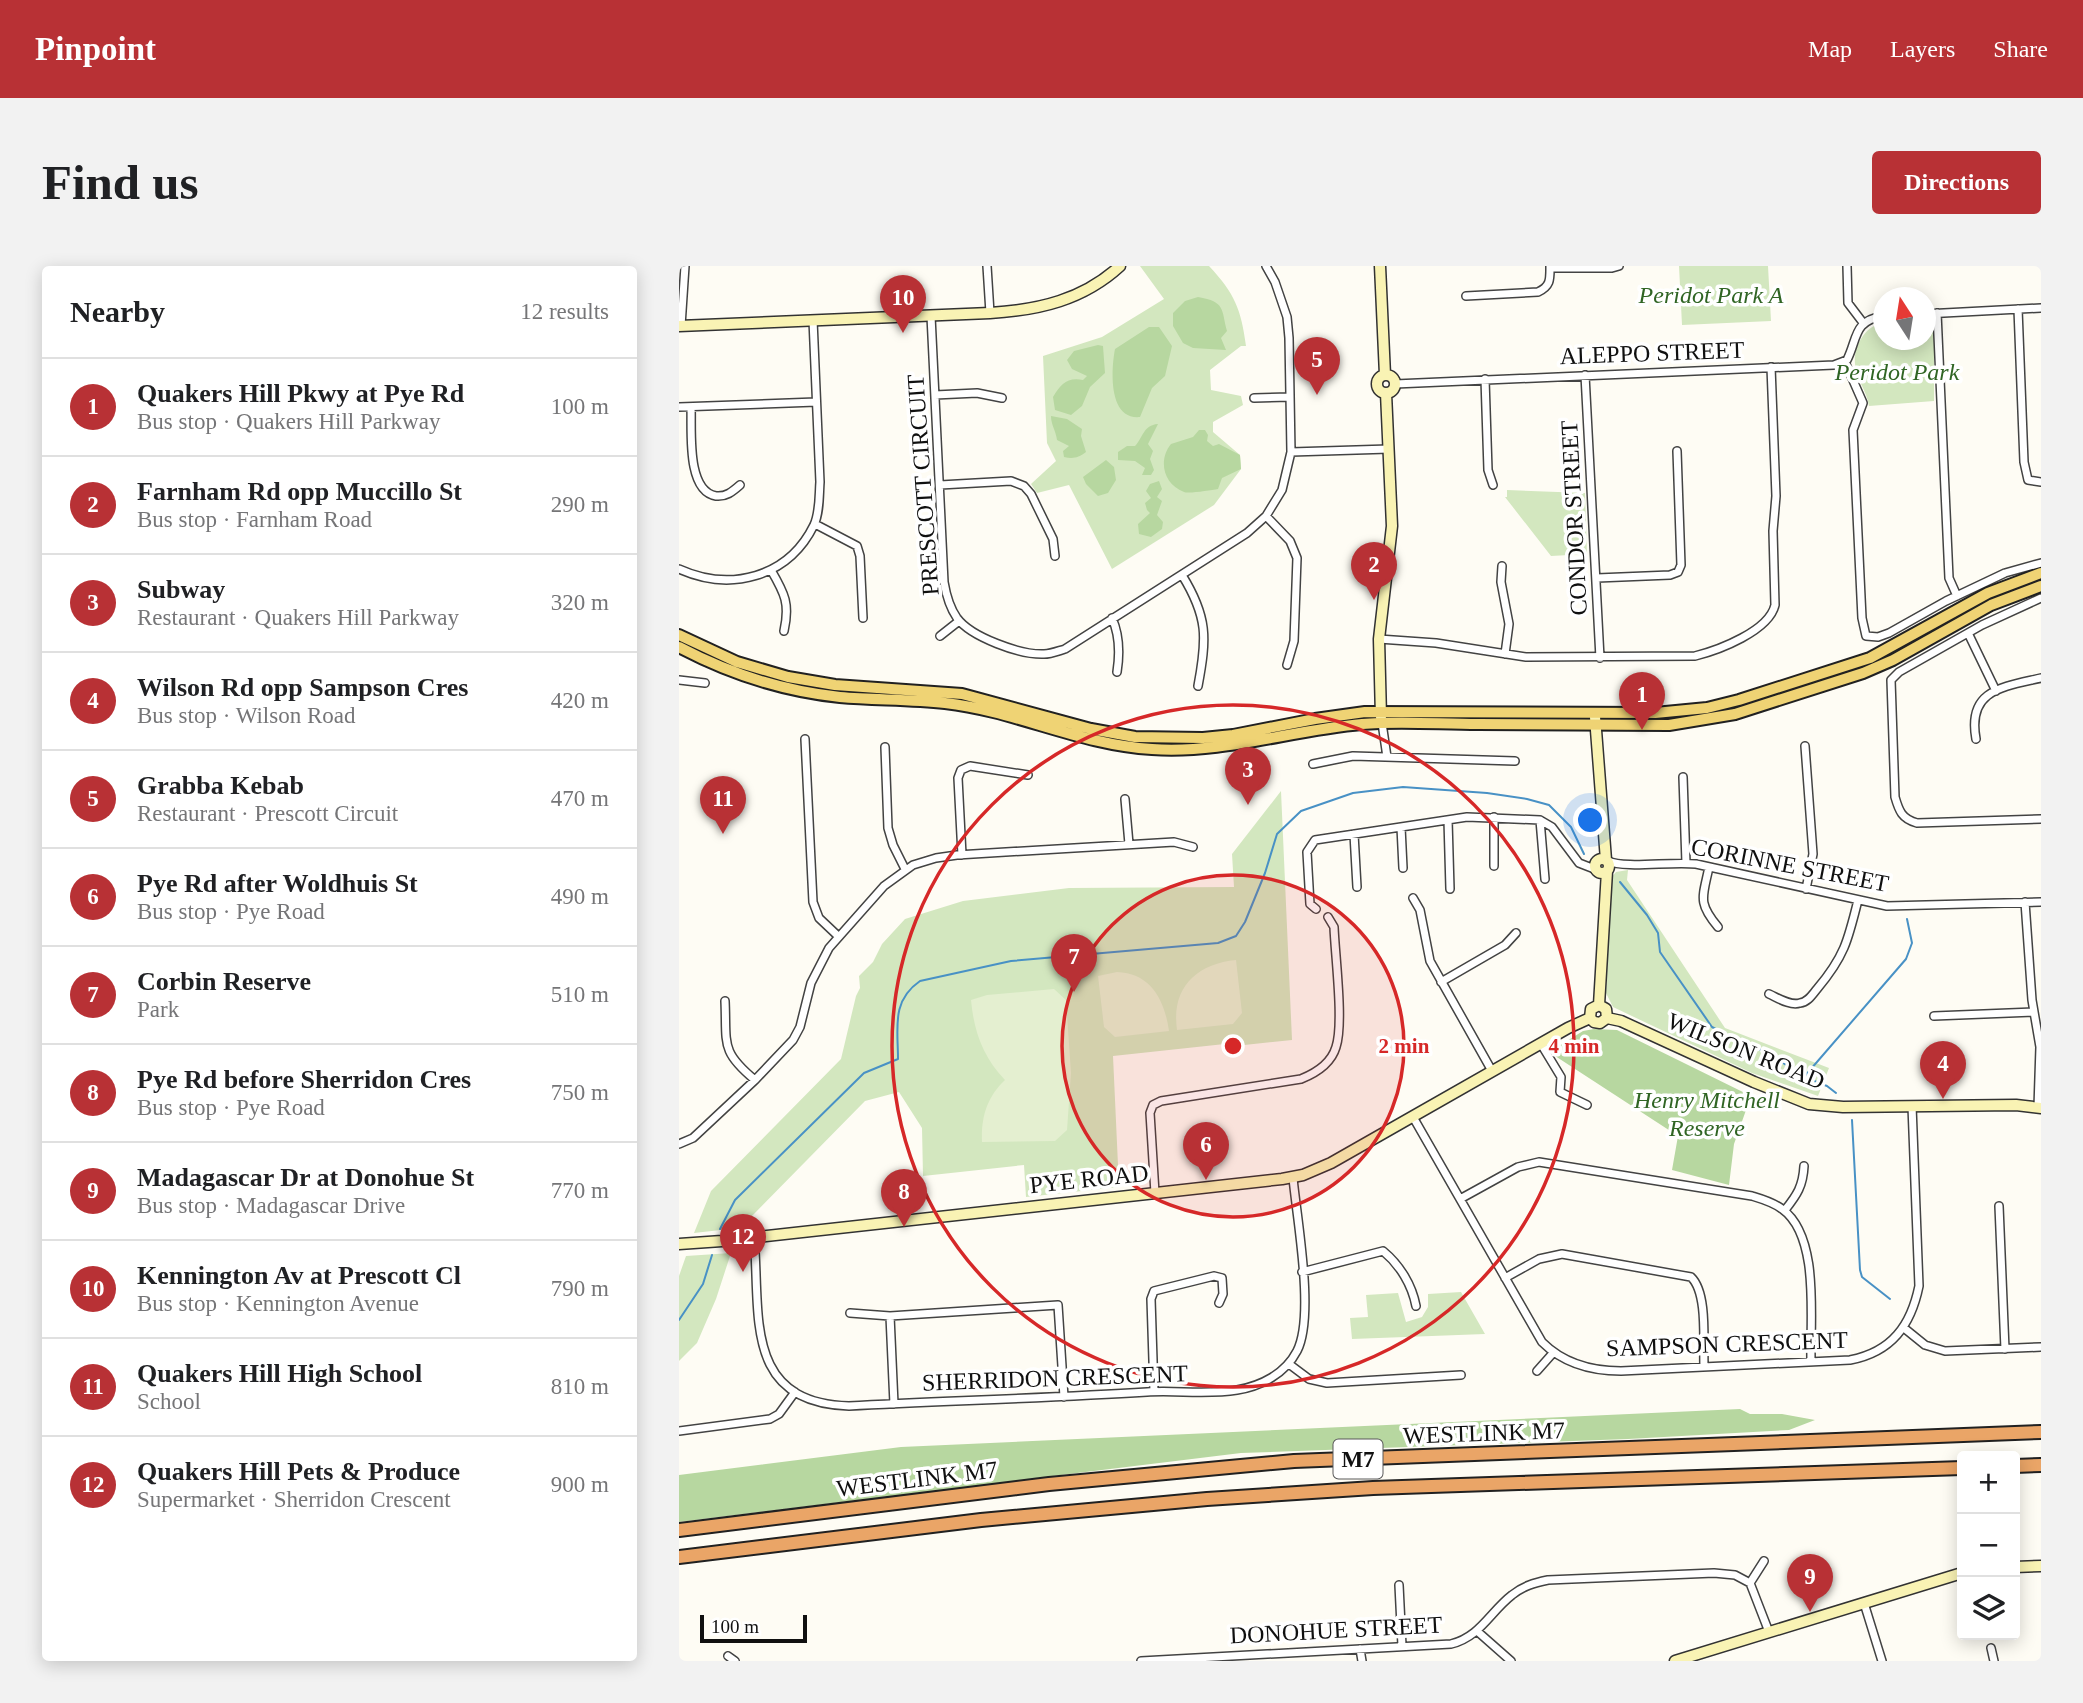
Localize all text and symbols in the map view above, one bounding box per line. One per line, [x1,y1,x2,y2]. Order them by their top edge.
text: Pinpoint [35,31,156,67]
text: Map [1808,36,1852,62]
text: Layers [1890,36,1955,62]
text: Share [1993,36,2048,62]
button: Directions [1872,151,2041,214]
text: Find us [42,155,199,210]
pin: 10 [880,275,926,333]
park label: Peridot Park A [1638,282,1784,308]
north arrow [1873,287,1936,350]
text: Nearby [70,295,165,328]
text: 12 results [520,299,609,324]
pin: 5 [1294,337,1340,395]
street label: ALEPPO STREET [1559,337,1745,369]
park label: Peridot Park [1834,359,1960,385]
street label: PRESCOTT CIRCUIT [902,373,944,596]
text: Quakers Hill Pkwy at Pye Rd [137,379,464,408]
text: 1 [87,394,99,419]
text: 100 m [551,394,609,419]
text: Bus stop · Quakers Hill Parkway [137,409,440,434]
street label: CONDOR STREET [1556,419,1592,616]
text: Farnham Rd opp Muccillo St [137,477,462,506]
text: 2 [87,492,99,517]
text: 290 m [551,492,609,517]
text: Bus stop · Farnham Road [137,507,372,532]
pin: 2 [1351,542,1397,600]
text: Subway [137,575,225,604]
text: 3 [87,590,99,615]
text: 320 m [551,590,609,615]
text: Restaurant · Quakers Hill Parkway [137,605,459,630]
pin: 1 [1619,672,1665,730]
text: Wilson Rd opp Sampson Cres [137,673,468,702]
text: 4 [87,688,99,713]
text: 420 m [551,688,609,713]
text: Bus stop · Wilson Road [137,703,355,728]
pin: 3 [1225,747,1271,805]
text: Grabba Kebab [137,771,304,800]
pin: 11 [700,776,746,834]
text: 5 [87,786,99,811]
text: 470 m [551,786,609,811]
text: Restaurant · Prescott Circuit [137,801,398,826]
your location [1573,803,1607,837]
street label: CORINNE STREET [1689,833,1891,897]
text: Pye Rd after Woldhuis St [137,869,418,898]
text: 6 [87,884,99,909]
text: 490 m [551,884,609,909]
text: Bus stop · Pye Road [137,899,325,924]
pin: 7 [1051,934,1097,992]
text: Corbin Reserve [137,967,311,996]
text: 7 [87,982,99,1007]
text: 510 m [551,982,609,1007]
text: Park [137,997,179,1022]
street label: WILSON ROAD [1664,1008,1828,1094]
centre of rings [1221,1034,1245,1058]
text: 2 min [1379,1034,1430,1058]
text: 4 min [1549,1034,1600,1058]
pin: 4 [1920,1041,1966,1099]
text: Pye Rd before Sherridon Cres [137,1065,471,1094]
text: 8 [87,1080,99,1105]
text: 750 m [551,1080,609,1105]
park label: Henry Mitchell Reserve [1633,1087,1780,1141]
text: Bus stop · Pye Road [137,1095,325,1120]
pin: 6 [1183,1122,1229,1180]
street label: PYE ROAD [1028,1160,1150,1198]
text: Madagascar Dr at Donohue St [137,1163,474,1192]
pin: 8 [881,1169,927,1227]
text: 9 [87,1178,99,1203]
text: 770 m [551,1178,609,1203]
text: Bus stop · Madagascar Drive [137,1193,405,1218]
pin: 12 [720,1214,766,1272]
text: Kennington Av at Prescott Cl [137,1261,461,1290]
text: 10 [82,1276,105,1301]
text: 790 m [551,1276,609,1301]
text: Bus stop · Kennington Avenue [137,1291,419,1316]
street label: SAMPSON CRESCENT [1606,1327,1849,1361]
text: Quakers Hill High School [137,1359,422,1388]
street label: SHERRIDON CRESCENT [922,1360,1189,1396]
text: 11 [82,1374,104,1399]
text: 810 m [551,1374,609,1399]
text: School [137,1389,201,1414]
street label: WESTLINK M7 [1403,1417,1565,1449]
road number: M7 [1333,1440,1383,1478]
map controls [1957,1451,2020,1640]
button: + [1957,1451,2020,1514]
street label: WESTLINK M7 [835,1456,999,1502]
text: Quakers Hill Pets & Produce [137,1457,460,1486]
text: 12 [82,1472,105,1497]
text: 900 m [551,1472,609,1497]
text: Supermarket · Sherridon Crescent [137,1487,451,1512]
button: − [1957,1514,2020,1577]
pin: 9 [1787,1554,1833,1612]
button: layers [1957,1577,2020,1640]
street label: DONOHUE STREET [1229,1611,1443,1649]
scale bar [700,1612,807,1644]
text: 100 m [711,1616,759,1637]

